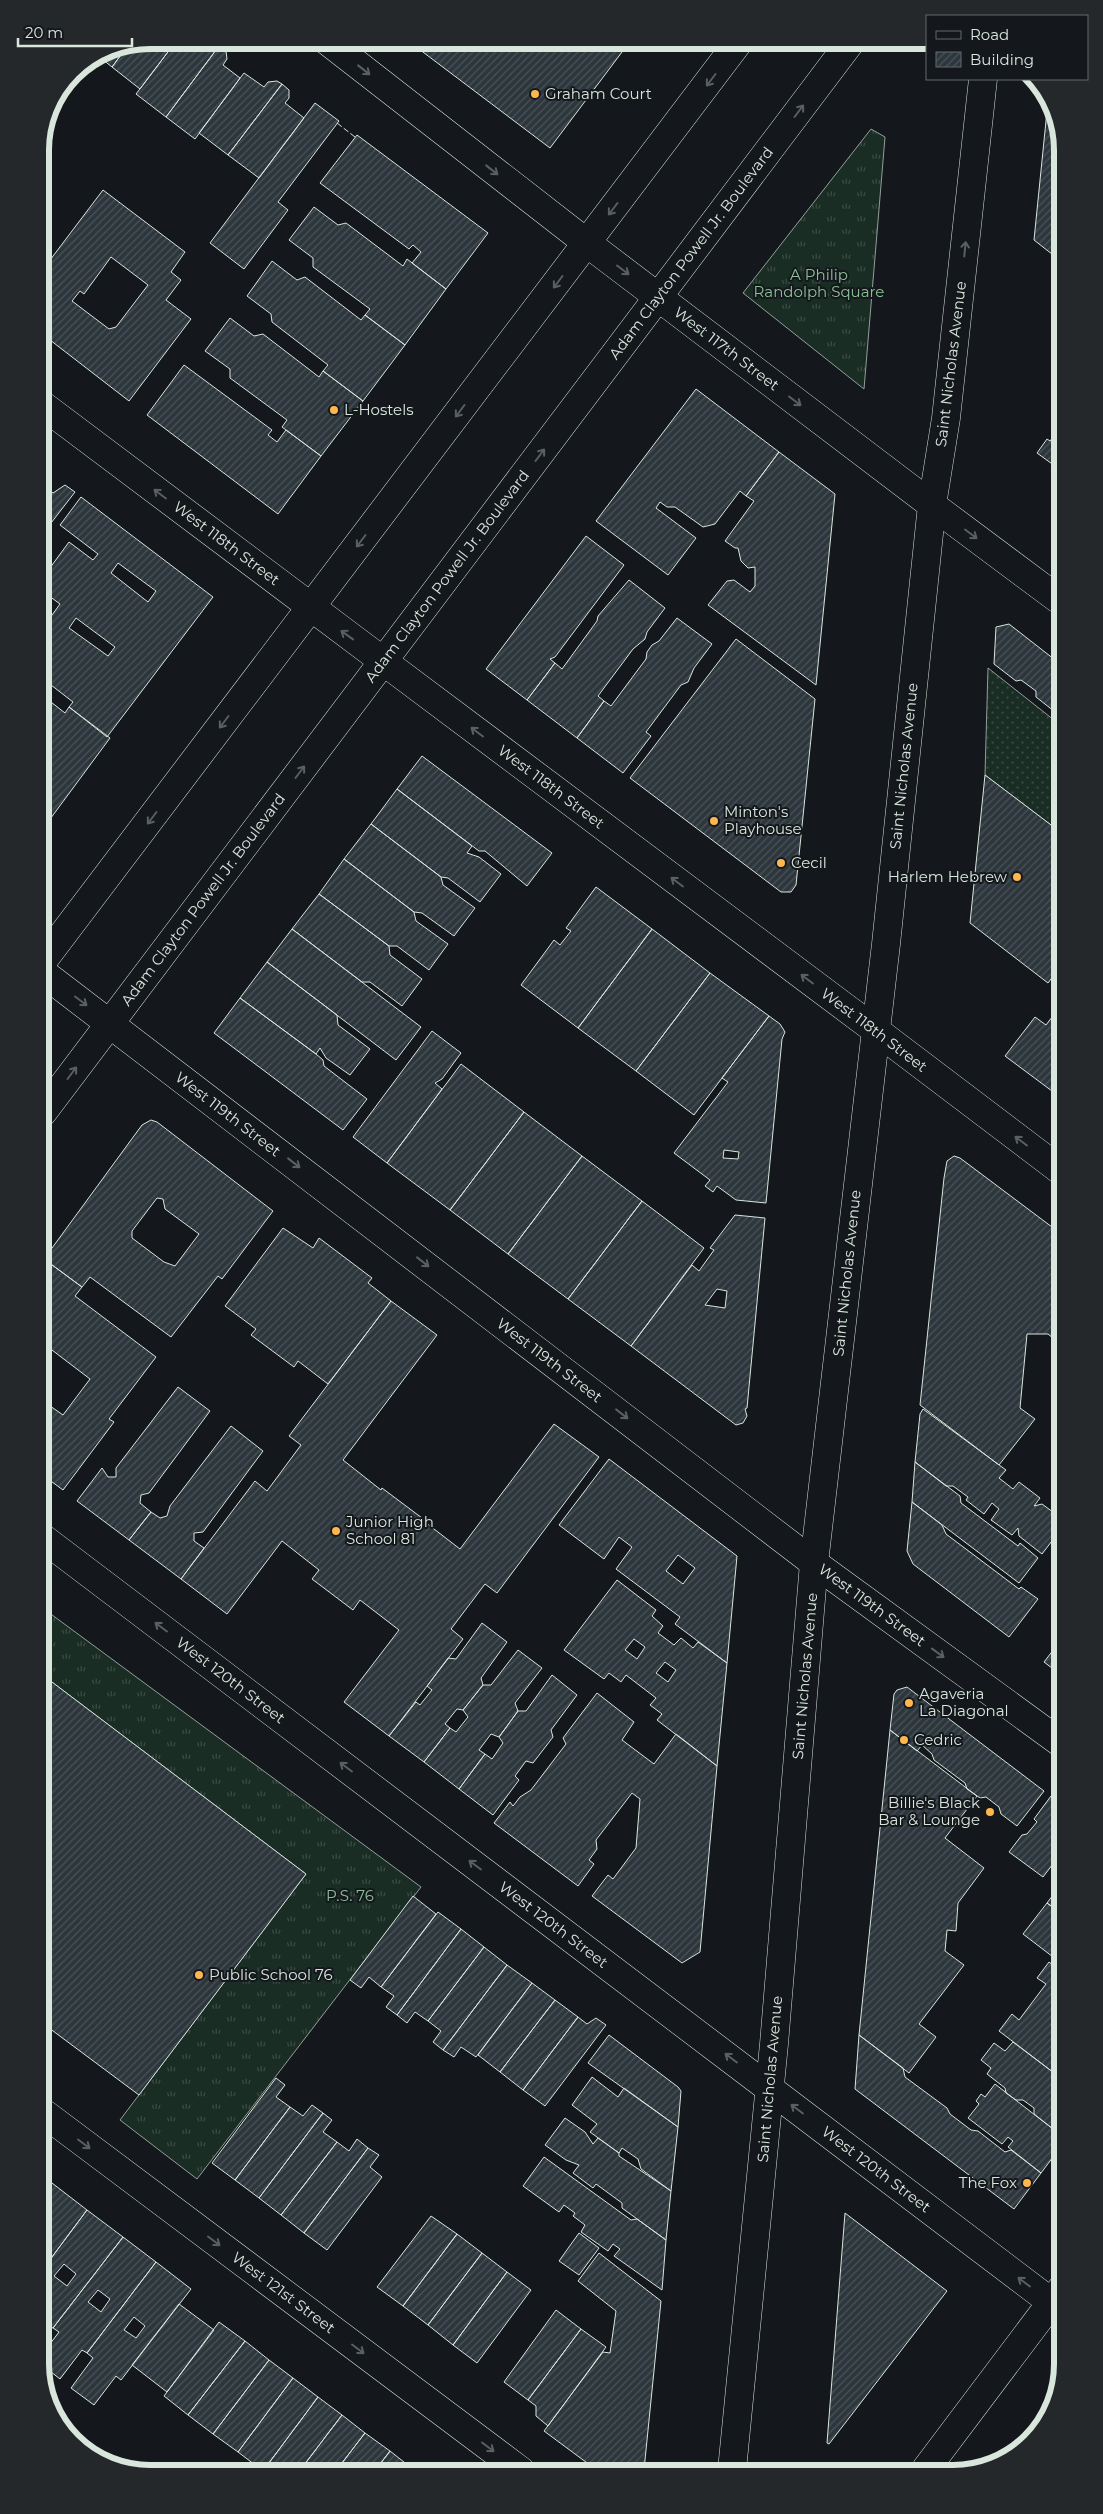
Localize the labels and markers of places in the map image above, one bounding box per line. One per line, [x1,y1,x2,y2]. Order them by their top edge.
place label: Graham Court [545,84,652,103]
marker: Graham Court [529,88,541,100]
place label: L-Hostels [344,400,414,419]
marker: L-Hostels [328,404,340,416]
place label: Minton's Playhouse [724,802,802,838]
marker: Minton's Playhouse [708,815,720,827]
place label: Cecil [791,853,827,872]
marker: Cecil [775,857,787,869]
place label: Harlem Hebrew [888,867,1008,886]
marker: Harlem Hebrew [1011,871,1023,883]
place label: Junior High School 81 [345,1512,434,1548]
marker: Junior High School 81 [330,1525,342,1537]
place label: Agaveria La Diagonal [919,1684,1009,1720]
marker: Agaveria La Diagonal [903,1697,915,1709]
place label: Cedric [914,1730,962,1749]
marker: Cedric [898,1734,910,1746]
place label: Billie's Black Bar & Lounge [878,1793,980,1829]
marker: Billie's Black Bar & Lounge [984,1806,996,1818]
place label: Public School 76 [209,1965,333,1984]
marker: Public School 76 [193,1969,205,1981]
place label: The Fox [959,2173,1017,2192]
marker: The Fox [1021,2177,1033,2189]

